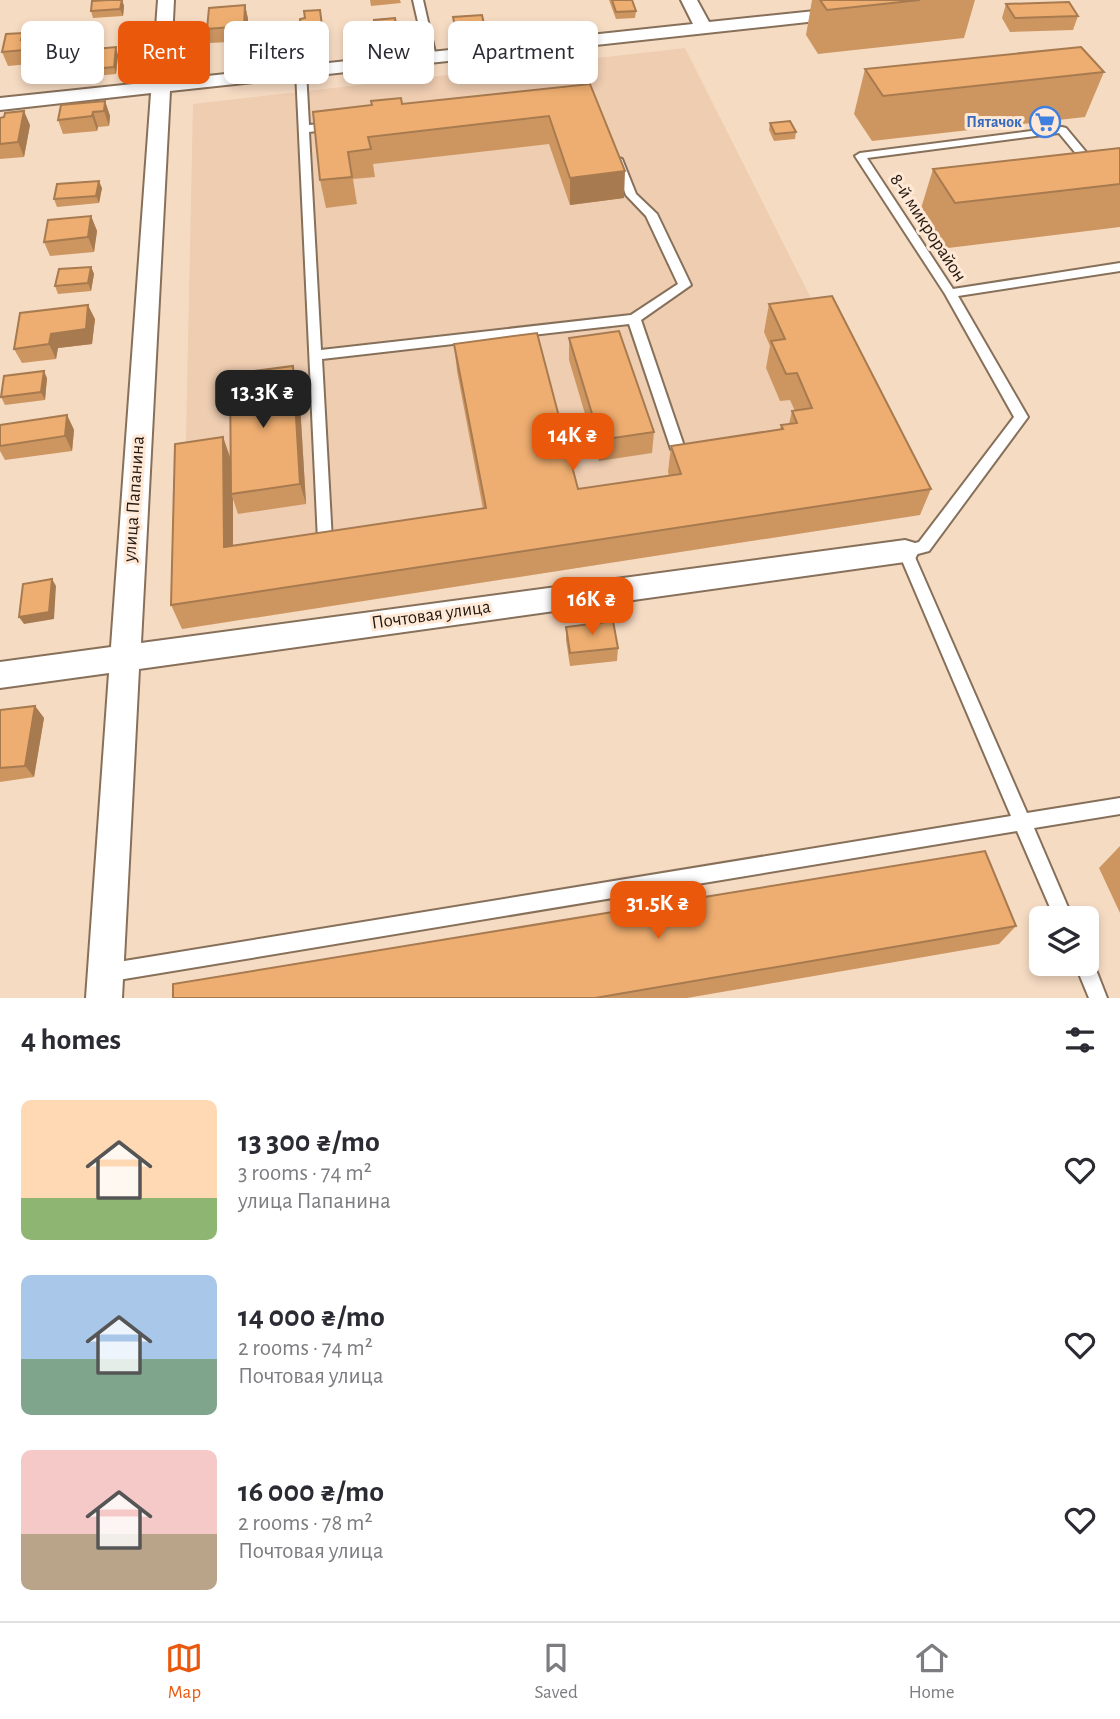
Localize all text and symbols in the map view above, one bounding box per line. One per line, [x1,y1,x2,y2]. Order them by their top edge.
chip: Buy [21,21,104,84]
chip: Rent [118,21,210,84]
chip: Filters [224,21,329,84]
chip: New [343,21,434,84]
chip: Apartment [448,21,598,84]
supermarket icon: Пятачок [1028,105,1062,139]
place label: Пятачок [966,114,1022,130]
street label: 8-й микрорайон [886,171,970,285]
pin: 13.3K ₴ [198,370,328,430]
text: 13.3K ₴ [231,381,295,404]
pin: 14K ₴ [524,414,622,473]
text: 14K ₴ [548,424,598,447]
street label: улица Папанина [120,435,148,564]
pin: 16K ₴ [543,578,641,637]
text: 16K ₴ [567,588,617,611]
street label: Почтовая улица [370,597,492,633]
pin: 31.5K ₴ [593,881,723,941]
text: 31.5K ₴ [626,892,690,915]
map controls [1029,906,1099,976]
button: layers [1029,906,1099,976]
icon: filters [1061,1021,1099,1059]
text: 4 homes [21,1025,121,1055]
text: 13 300 ₴/mo [238,1127,380,1157]
icon: home [77,1128,161,1212]
icon: heart [1061,1151,1099,1189]
text: 3 rooms · 74 m² [238,1162,372,1185]
text: улица Папанина [238,1190,391,1213]
text: 14 000 ₴/mo [238,1302,385,1332]
icon: home [77,1303,161,1387]
icon: heart [1061,1326,1099,1364]
text: 2 rooms · 74 m² [238,1337,373,1360]
text: Почтовая улица [238,1365,383,1388]
text: 16 000 ₴/mo [238,1477,384,1507]
icon: home [77,1478,161,1562]
icon: heart [1061,1501,1099,1539]
text: 2 rooms · 78 m² [238,1512,373,1535]
text: Почтовая улица [238,1540,383,1563]
tab: Map [165,1639,203,1704]
tab: Saved [534,1639,578,1704]
tab: Home [909,1639,955,1704]

